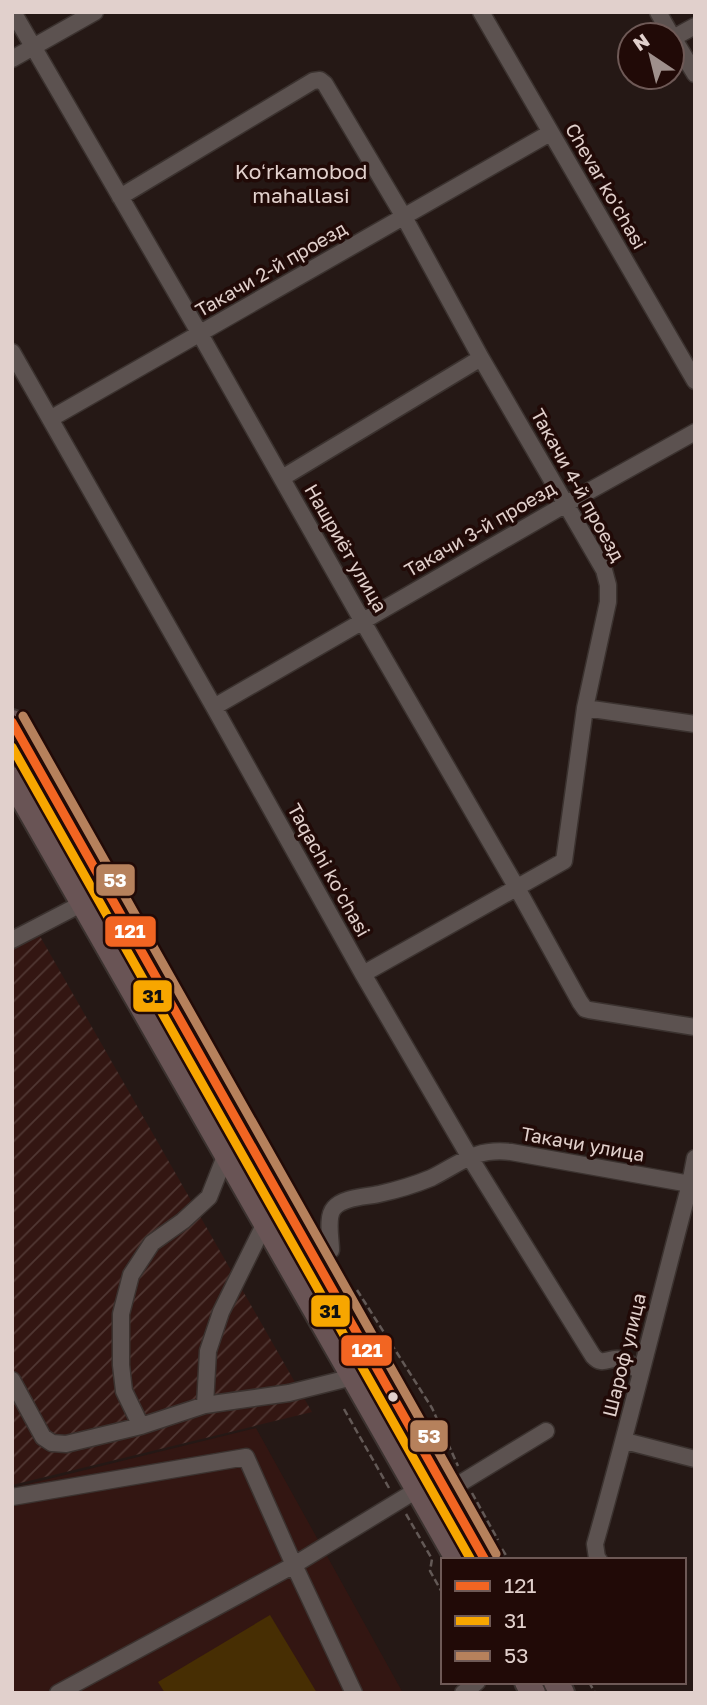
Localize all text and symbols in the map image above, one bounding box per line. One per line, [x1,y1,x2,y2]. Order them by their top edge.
north arrow [616,21,686,91]
text: N [628,28,653,55]
street label: Chevar ko'chasi [561,119,652,253]
district label: Koʻrkamobod mahallasi [235,158,367,208]
street label: Такачи 2-й проезд [191,216,351,321]
street label: Такачи 4-й проезд [527,404,630,566]
street label: Такачи 3-й проезд [400,476,560,581]
street label: Нашриёт улица [300,479,392,616]
street label: Taqachi koʻchasi [283,799,376,941]
line badge: 53 [95,863,136,897]
text: 53 [103,868,127,891]
line badge: 121 [104,915,157,948]
text: 121 [114,919,146,942]
line badge: 31 [132,979,173,1013]
text: 31 [142,984,164,1007]
street label: Такачи улица [520,1121,647,1166]
street label: Шароф улица [597,1291,650,1419]
line badge: 31 [310,1294,351,1328]
text: 31 [319,1299,341,1322]
line badge: 121 [340,1334,393,1367]
text: 121 [351,1338,383,1361]
unlabelled marker [386,1390,400,1404]
line badge: 53 [409,1419,449,1453]
text: 53 [417,1424,441,1447]
legend [441,1558,686,1684]
text: 121 [504,1572,537,1598]
text: 31 [504,1607,526,1633]
text: 53 [504,1642,528,1668]

